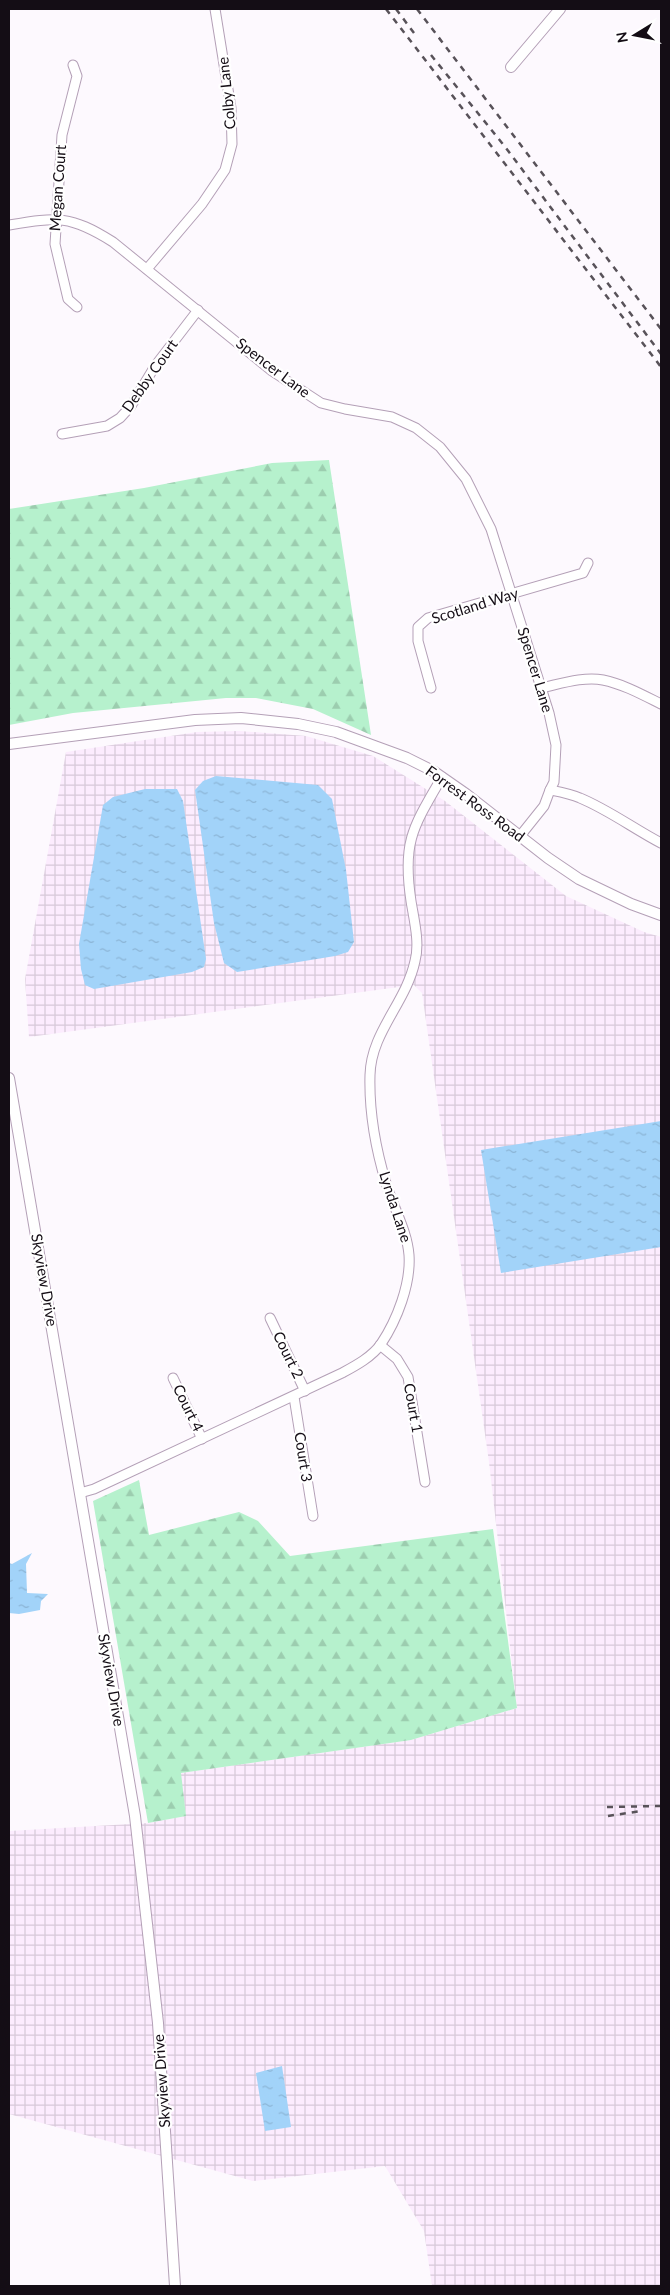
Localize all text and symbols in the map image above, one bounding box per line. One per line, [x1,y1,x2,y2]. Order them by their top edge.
north arrow [610,10,660,60]
text: N [612,31,631,44]
street label: Colby Lane [213,56,239,130]
street label: Megan Court [45,143,69,232]
street label: Spencer Lane [233,334,314,401]
street label: Debby Court [118,335,181,415]
street label: Scotland Way [429,583,521,627]
street label: Spencer Lane [514,625,557,715]
street label: Forrest Ross Road [423,761,529,845]
street label: Lynda Lane [376,1169,416,1245]
street label: Skyview Drive [28,1232,62,1328]
street label: Court 2 [270,1328,308,1381]
street label: Court 4 [170,1381,208,1434]
street label: Court 1 [401,1382,427,1434]
street label: Court 3 [291,1431,317,1483]
street label: Skyview Drive [95,1632,129,1728]
street label: Skyview Drive [149,2034,173,2128]

